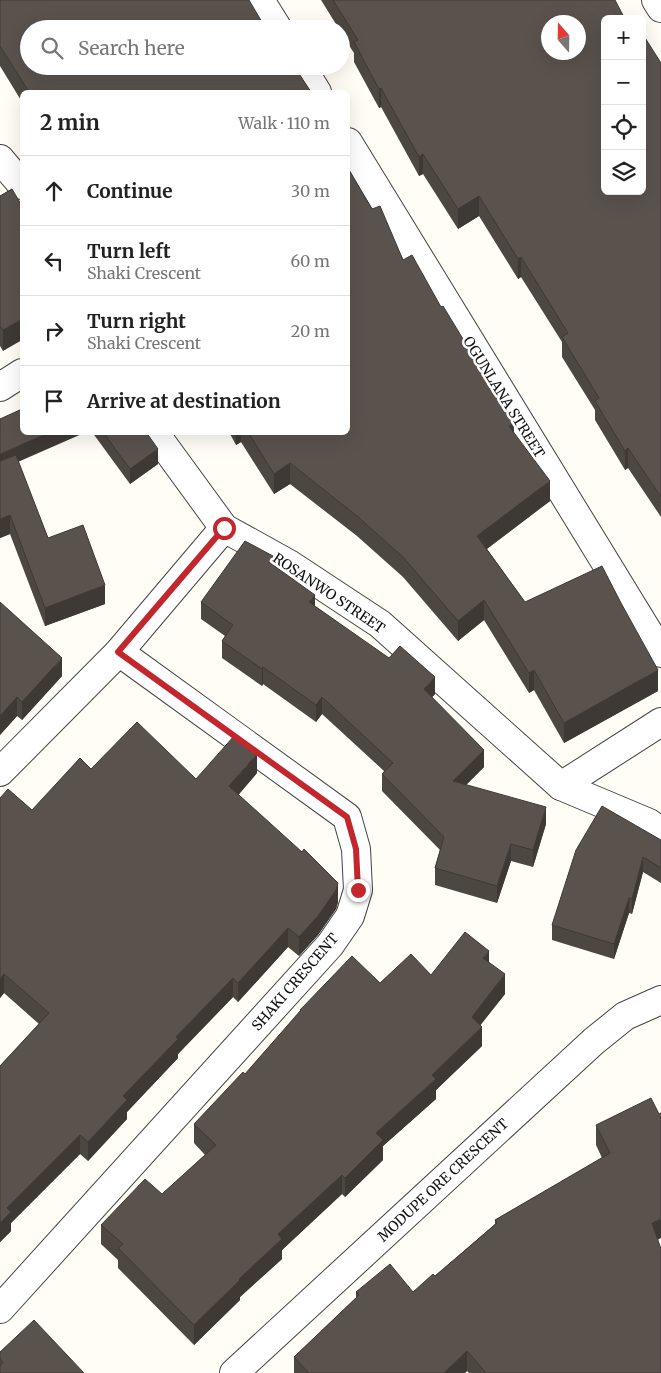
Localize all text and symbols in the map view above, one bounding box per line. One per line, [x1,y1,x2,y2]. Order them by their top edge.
north arrow [541,15,586,60]
map controls [601,15,646,195]
button: + [601,15,646,60]
search box [20,20,350,75]
icon: search [38,34,66,62]
text: Search here [78,36,185,60]
button: − [601,60,646,105]
button: locate [601,105,646,150]
text: 2 min [40,109,100,136]
text: Walk · 110 m [238,113,330,133]
button: layers [601,150,646,195]
icon: ahead [40,177,68,205]
text: Continue [87,179,173,203]
text: 30 m [291,181,330,201]
text: Turn left [87,239,171,263]
icon: left [40,247,68,275]
text: 60 m [290,251,330,271]
text: Shaki Crescent [87,263,201,283]
text: Turn right [87,309,186,333]
icon: right [40,317,68,345]
text: 20 m [291,321,330,341]
text: Shaki Crescent [87,333,201,353]
street label: OGUNLANA STREET [459,333,549,461]
icon: arrive [40,387,68,415]
text: Arrive at destination [87,389,281,413]
route start [213,517,236,540]
street label: ROSANWO STREET [269,549,389,637]
route end [347,879,370,902]
street label: SHAKI CRESCENT [248,929,342,1034]
street label: MODUPE ORE CRESCENT [374,1114,512,1245]

